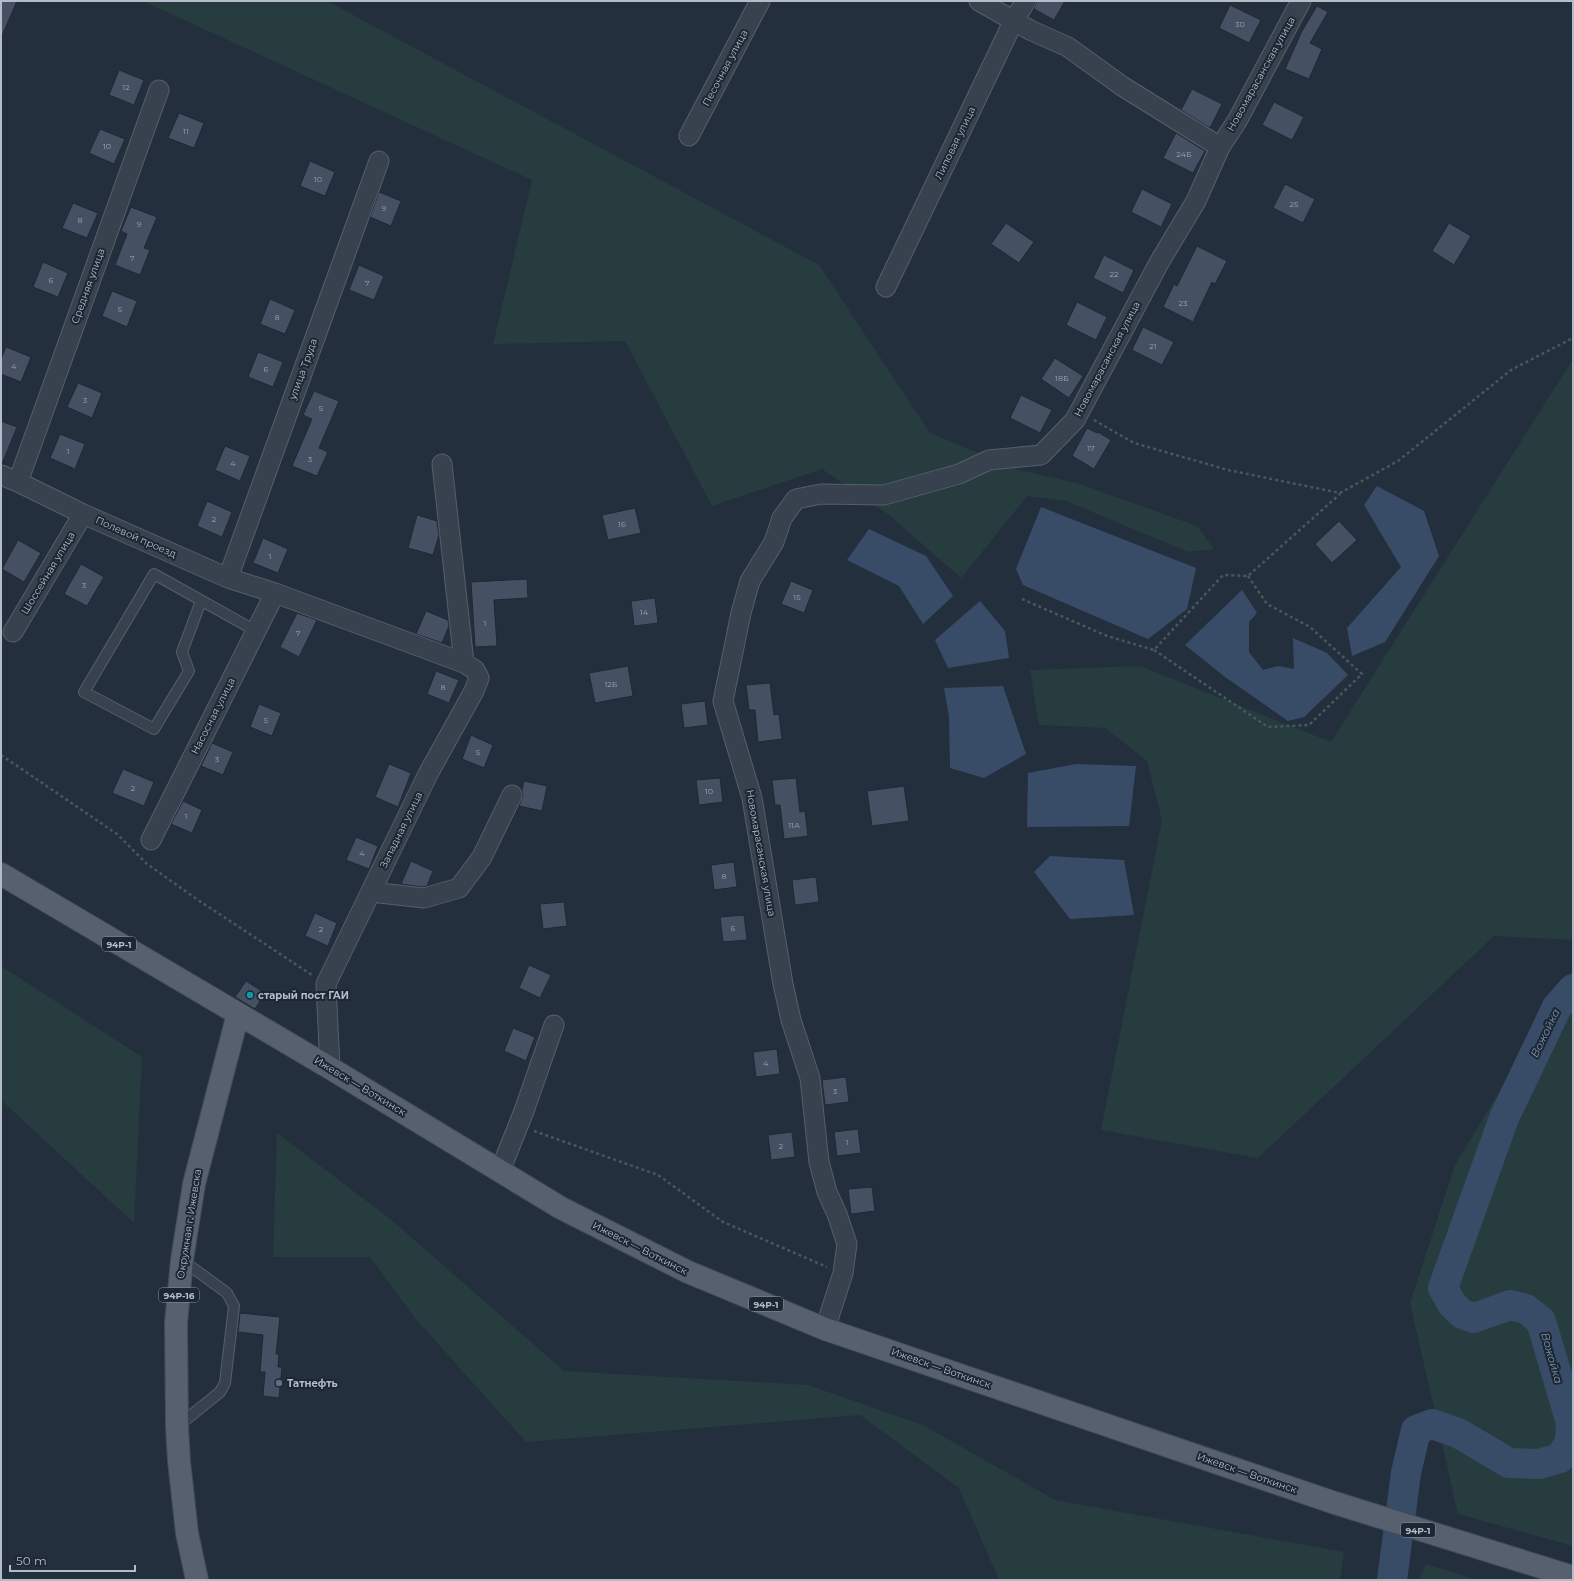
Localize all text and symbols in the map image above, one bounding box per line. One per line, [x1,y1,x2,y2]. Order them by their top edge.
street label: Новомарасанская улица [1224,15,1298,133]
house number: 30 [1235,19,1245,29]
street label: Песочная улица [699,28,751,108]
house number: 12 [122,82,130,92]
street label: Липовая улица [932,104,978,182]
house number: 11 [183,126,189,136]
house number: 10 [103,141,111,151]
house number: 24Б [1176,149,1192,159]
house number: 10 [314,174,322,184]
house number: 25 [1289,199,1299,209]
house number: 9 [382,203,387,213]
house number: 8 [77,215,83,225]
house number: 9 [137,219,142,229]
street label: Средняя улица [68,247,108,325]
house number: 7 [130,253,135,263]
house number: 22 [1109,269,1119,279]
house number: 6 [49,275,54,285]
house number: 7 [365,278,370,288]
house number: 23 [1178,298,1188,308]
street label: Новомарасанская улица [1071,299,1143,419]
house number: 5 [118,304,123,314]
house number: 8 [274,312,280,322]
street label: улица Труда [286,337,320,402]
house number: 21 [1149,341,1157,351]
house number: 4 [11,361,17,371]
house number: 6 [264,364,269,374]
house number: 18Б [1055,373,1069,383]
house number: 3 [83,395,88,405]
house number: 5 [319,403,324,413]
house number: 17 [1087,443,1095,453]
house number: 1 [67,446,69,456]
house number: 3 [308,454,313,464]
house number: 4 [230,458,236,468]
street label: Полевой проезд [94,513,179,561]
house number: 2 [212,514,217,524]
house number: 16 [618,519,626,529]
street label: Шоссейная улица [18,529,78,617]
house number: 1 [269,551,271,561]
house number: 3 [82,580,87,590]
house number: 15 [793,592,801,602]
house number: 14 [640,607,649,617]
house number: 1 [484,618,486,628]
house number: 7 [296,628,301,638]
street label: Насосная улица [188,676,238,756]
house number: 12Б [604,679,618,689]
house number: 8 [440,682,446,692]
house number: 5 [264,715,269,725]
house number: 5 [476,747,481,757]
house number: 3 [215,754,220,764]
house number: 2 [131,783,136,793]
house number: 10 [705,786,713,796]
street label: Новомарасанская улица [743,789,779,917]
street label: Западная улица [377,790,425,870]
house number: 1 [185,811,187,821]
house number: 11А [788,820,800,830]
house number: 4 [359,848,365,858]
house number: 8 [721,871,727,881]
house number: 6 [731,923,736,933]
house number: 2 [319,924,324,934]
road number: 94Р-1 [102,937,136,951]
place label: старый пост ГАИ [258,989,349,1002]
marker: старый пост ГАИ [245,990,255,1000]
water label: Вожойка [1527,1006,1563,1060]
street label: Ижевск — Воткинск [312,1054,408,1119]
house number: 4 [763,1058,769,1068]
house number: 3 [833,1086,838,1096]
house number: 1 [846,1137,848,1147]
house number: 2 [779,1141,784,1151]
street label: Окружная г. Ижевска [174,1168,204,1280]
street label: Ижевск — Воткинск [590,1218,690,1278]
road number: 94Р-16 [159,1288,199,1302]
road number: 94Р-1 [749,1297,783,1311]
water label: Вожойка [1538,1331,1566,1386]
street label: Ижевск — Воткинск [889,1345,993,1391]
place label: Татнефть [287,1377,338,1390]
marker: Татнефть [274,1378,284,1388]
street label: Ижевск — Воткинск [1195,1450,1299,1496]
road number: 94Р-1 [1401,1523,1435,1537]
scale bar [10,1547,135,1573]
text: 50 m [16,1553,47,1568]

